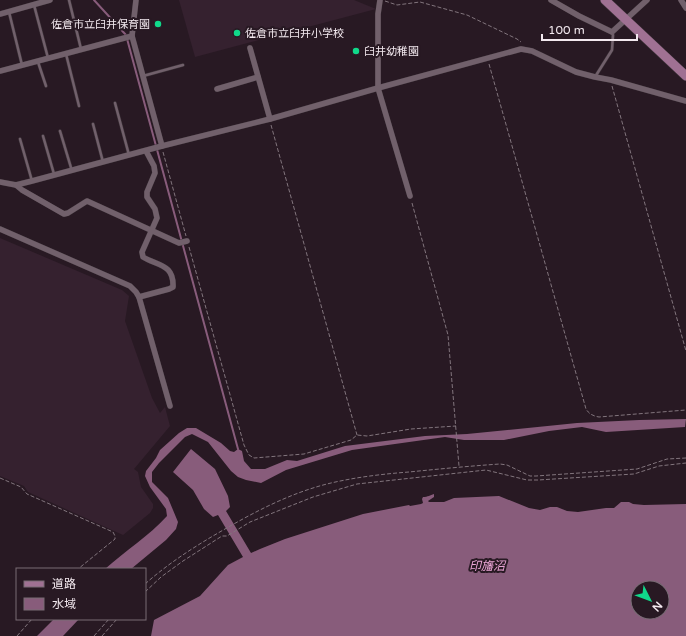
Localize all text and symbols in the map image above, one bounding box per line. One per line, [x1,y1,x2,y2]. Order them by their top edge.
scale bar [542,16,637,42]
place label: 佐倉市立臼井保育園 [51,18,150,31]
marker: 佐倉市立臼井保育園 [153,19,163,29]
text: 100 m [548,23,585,37]
place label: 佐倉市立臼井小学校 [245,27,344,40]
marker: 佐倉市立臼井小学校 [232,28,242,38]
place label: 臼井幼稚園 [364,45,419,58]
marker: 臼井幼稚園 [351,46,361,56]
water label: 印旛沼 [469,559,507,573]
legend [16,568,146,620]
text: 道路 [52,577,76,591]
north arrow [630,580,670,620]
text: 水域 [52,597,76,611]
text: N [649,599,665,614]

